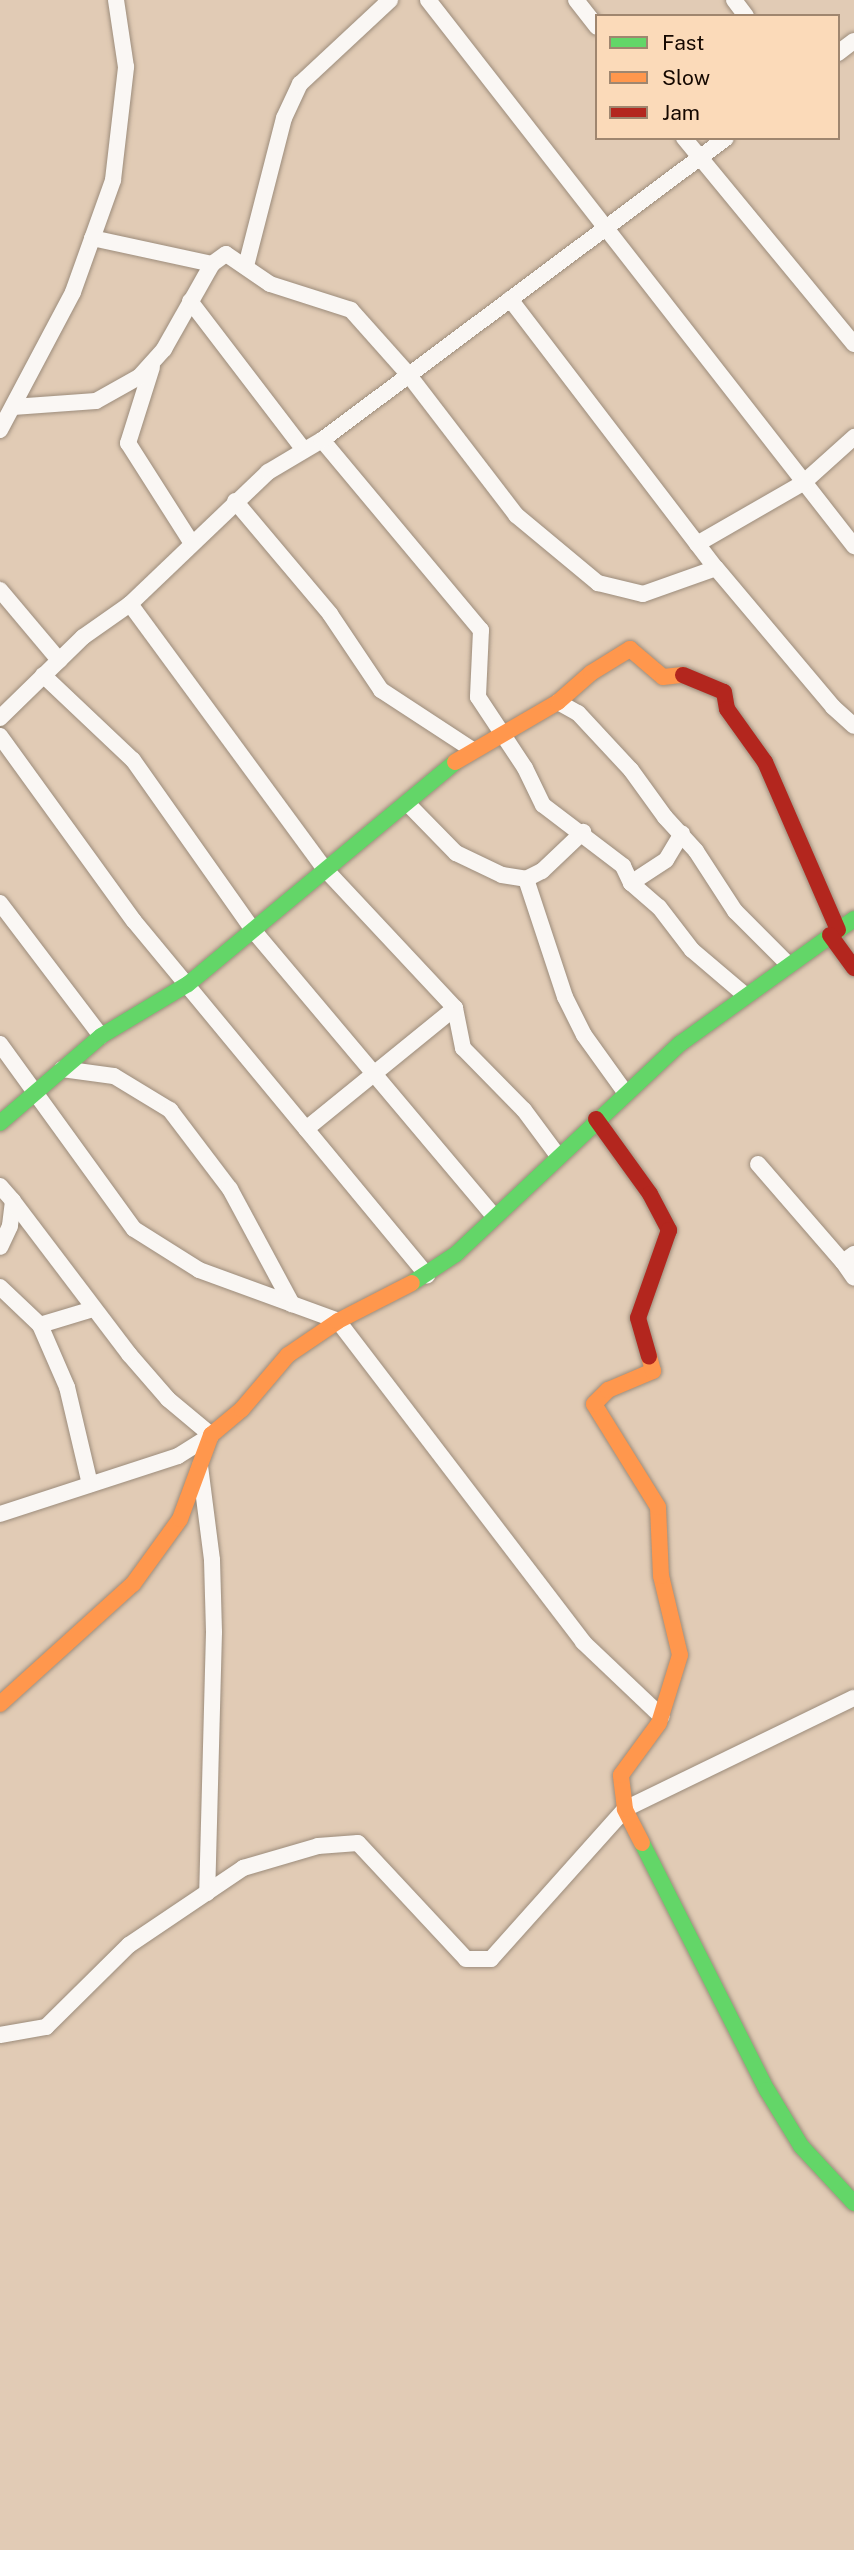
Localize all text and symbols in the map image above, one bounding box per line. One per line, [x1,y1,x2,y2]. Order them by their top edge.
legend [595,14,840,140]
text: Fast [662,30,704,55]
text: Slow [662,65,710,90]
text: Jam [662,100,700,125]

